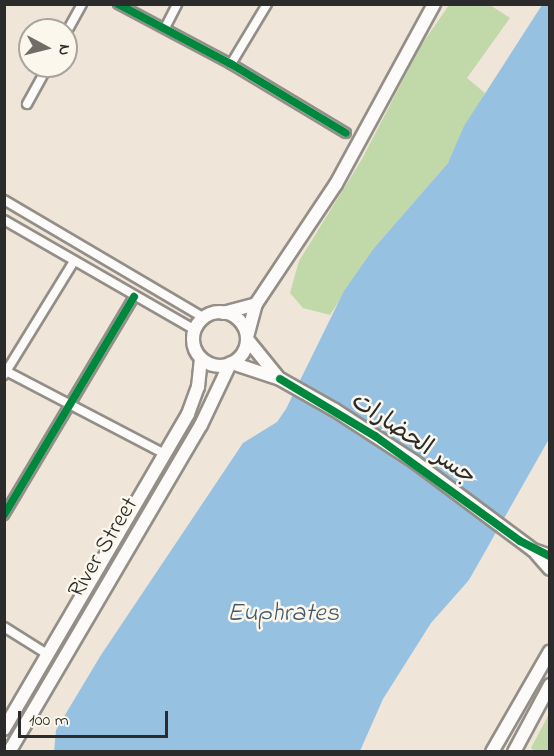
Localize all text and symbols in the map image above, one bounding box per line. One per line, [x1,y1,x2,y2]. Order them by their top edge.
north arrow [18,18,78,78]
text: N [51,43,76,57]
street label: جسر الحضارات [345,388,481,492]
street label: River Street [63,492,145,604]
water label: Euphrates [227,599,339,631]
scale bar [21,699,171,737]
text: 100 m [29,708,69,734]

